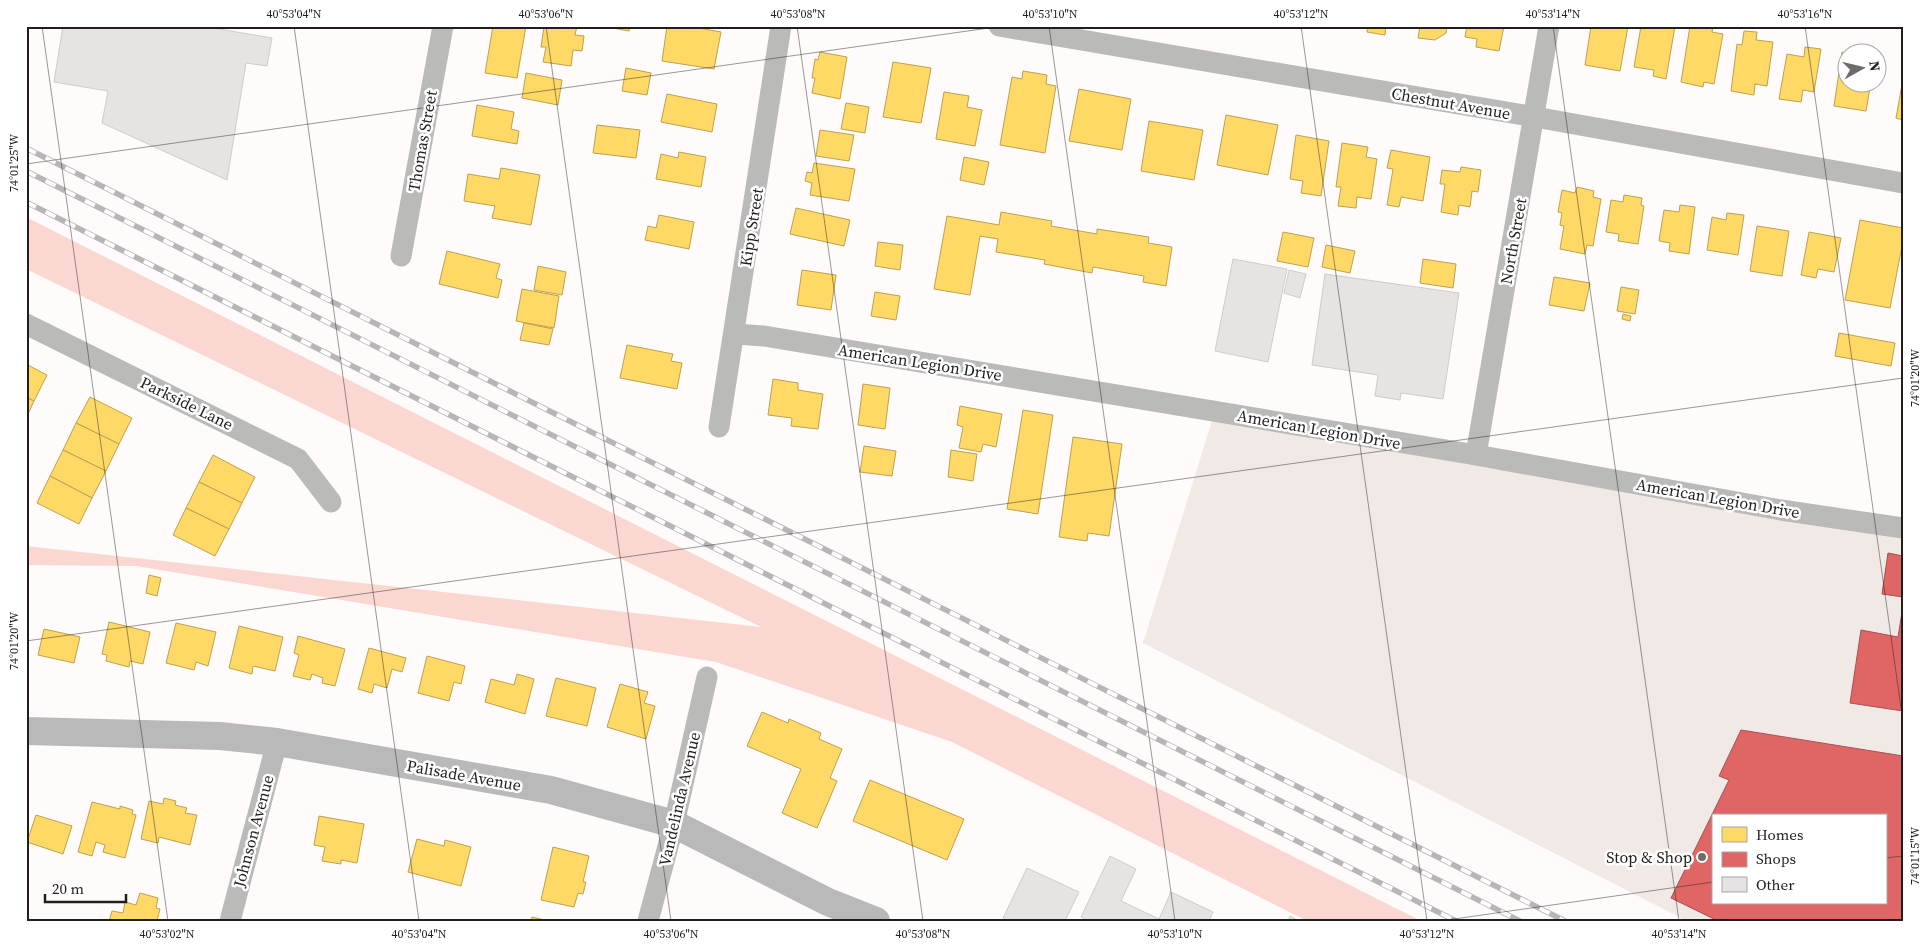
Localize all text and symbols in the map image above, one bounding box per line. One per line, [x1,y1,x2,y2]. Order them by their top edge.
text: 40°53'04"N [266,6,322,22]
text: 40°53'06"N [518,6,574,22]
text: 40°53'08"N [770,6,826,22]
text: 40°53'10"N [1022,6,1078,22]
text: 40°53'12"N [1273,6,1329,22]
text: 40°53'14"N [1525,6,1581,22]
text: 40°53'16"N [1777,6,1833,22]
north arrow [1836,42,1886,92]
text: N [1864,60,1885,73]
street label: Chestnut Avenue [1390,82,1512,124]
street label: Thomas Street [402,88,442,193]
text: 74°01'25"W [6,134,22,192]
street label: Kipp Street [734,186,768,268]
street label: North Street [1495,195,1532,286]
street label: American Legion Drive [837,338,1003,386]
text: 74°01'20"W [1907,349,1923,407]
street label: Parkside Lane [137,371,237,435]
street label: American Legion Drive [1236,404,1402,454]
street label: American Legion Drive [1635,473,1801,523]
text: 74°01'20"W [6,612,22,670]
street label: Vandelinda Avenue [653,730,705,868]
street label: Palisade Avenue [405,754,523,796]
street label: Johnson Avenue [227,772,279,890]
legend [1712,814,1886,904]
text: Homes [1756,824,1803,845]
text: 74°01'15"W [1907,827,1923,885]
place label: Stop & Shop [1606,846,1692,868]
text: Shops [1756,848,1796,869]
marker: Stop & Shop [1696,851,1708,863]
scale bar [45,872,126,904]
text: Other [1756,874,1795,895]
text: 20 m [52,878,84,899]
text: 40°53'02"N [139,926,195,942]
text: 40°53'04"N [391,926,447,942]
text: 40°53'06"N [643,926,699,942]
text: 40°53'08"N [895,926,951,942]
text: 40°53'10"N [1147,926,1203,942]
text: 40°53'12"N [1399,926,1455,942]
text: 40°53'14"N [1651,926,1707,942]

